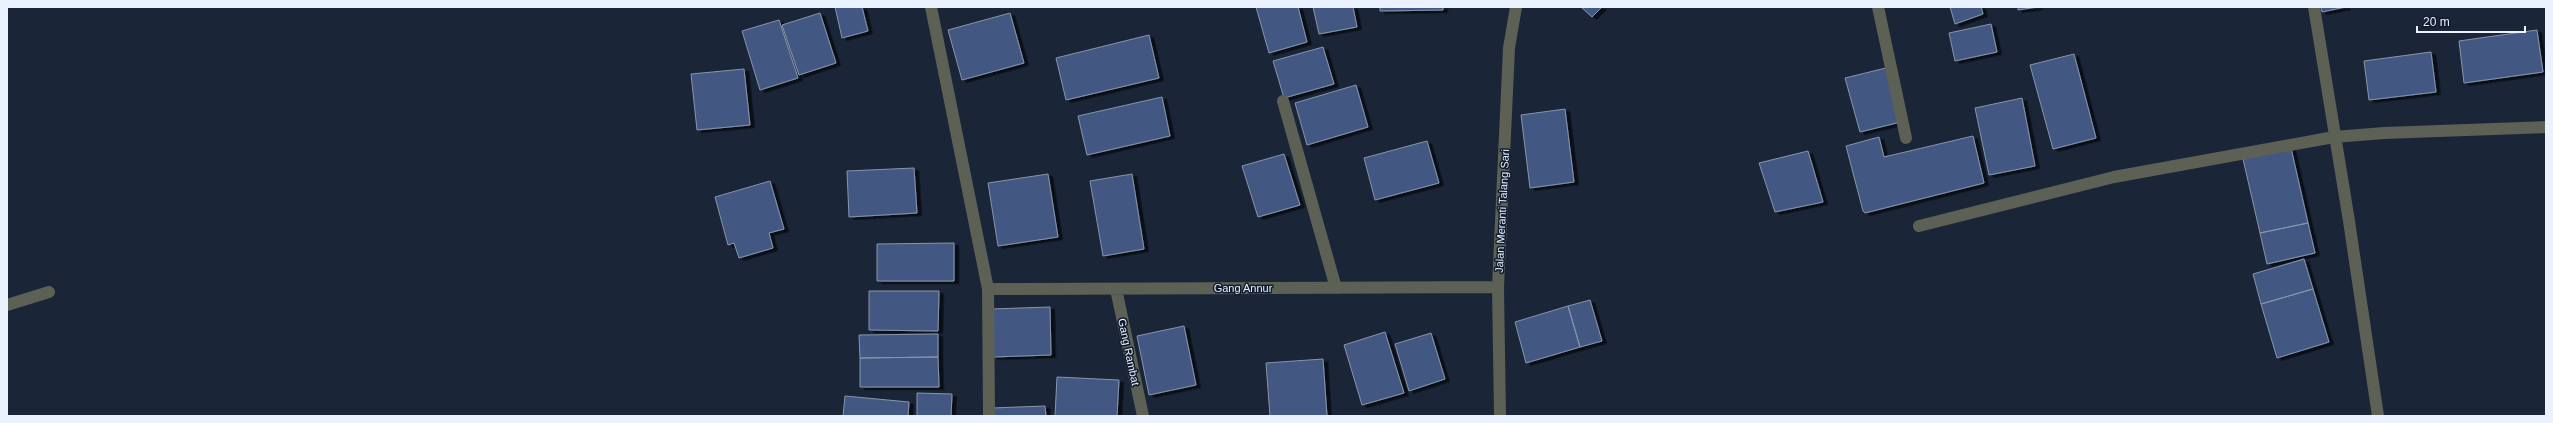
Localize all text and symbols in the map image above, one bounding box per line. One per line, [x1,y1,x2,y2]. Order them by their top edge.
scale bar [2417,8,2525,34]
text: 20 m [2423,15,2450,29]
street label: Jalan Meranti Talang Sari [1493,149,1511,273]
street label: Gang Annur [1214,282,1273,294]
street label: Gang Rambat [1116,317,1142,387]

